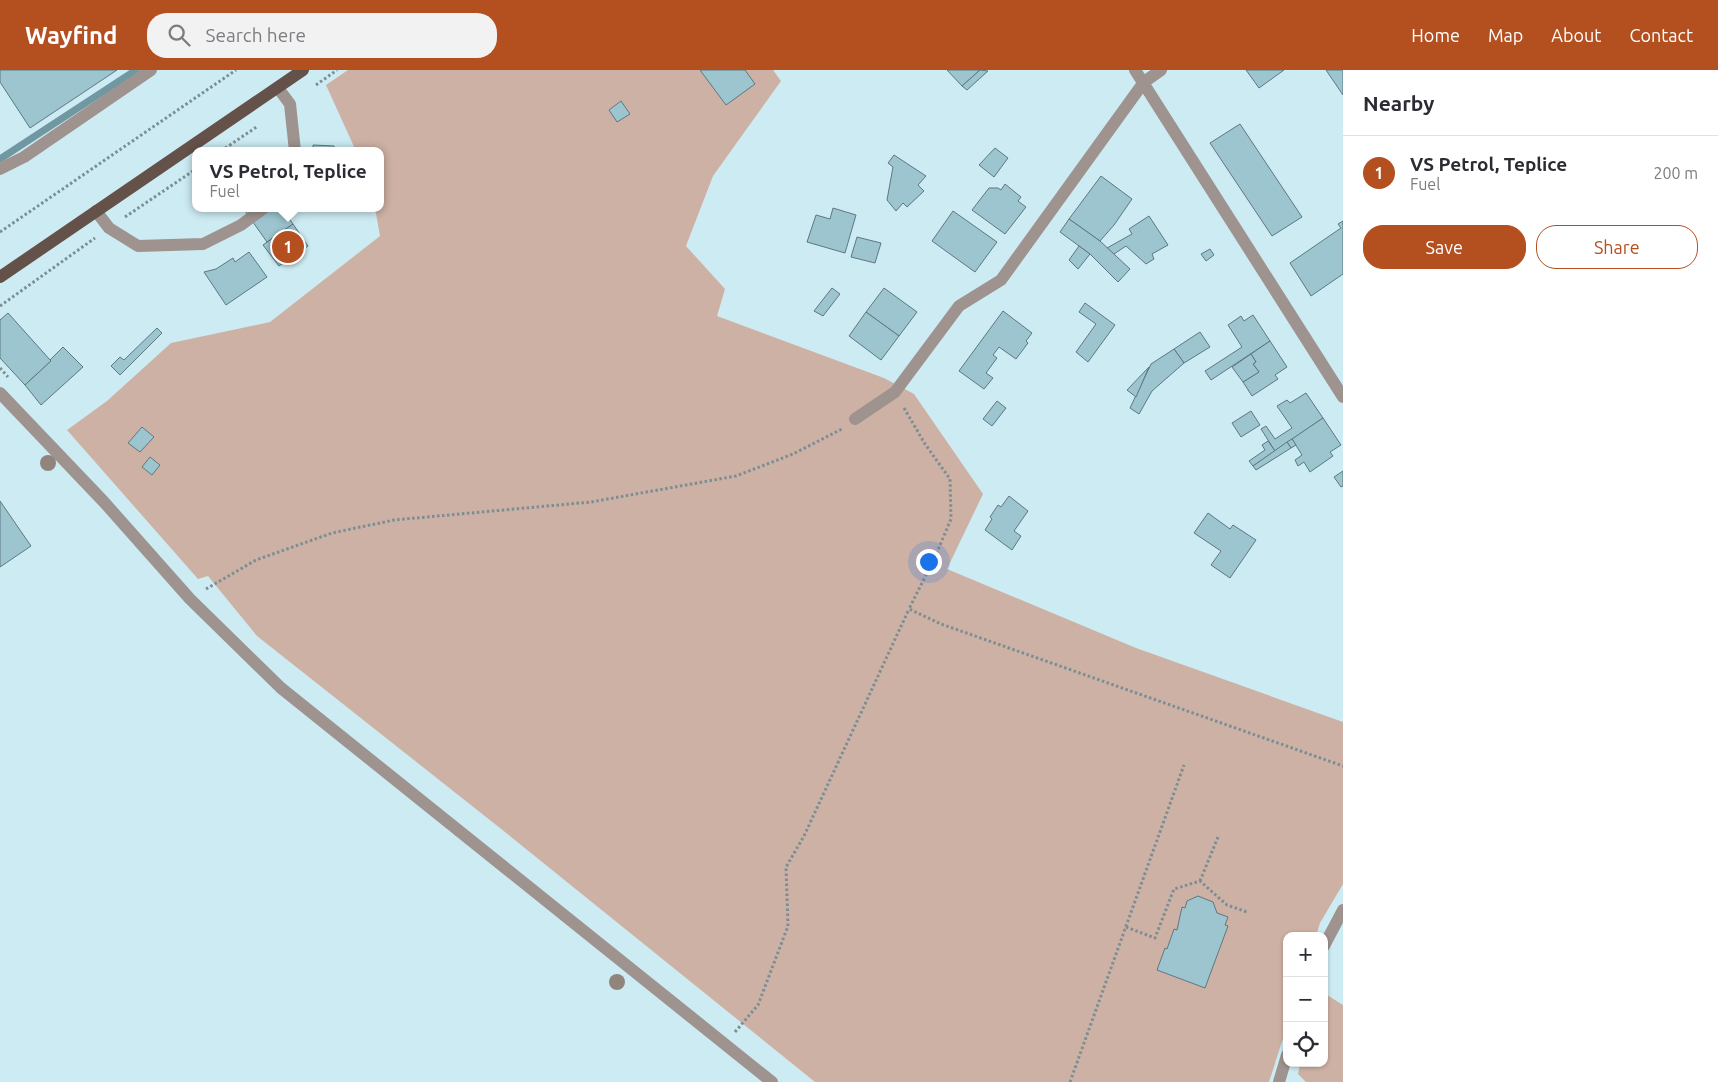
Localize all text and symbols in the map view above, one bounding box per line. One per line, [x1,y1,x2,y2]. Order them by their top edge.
search box [147,13,497,58]
icon: search [165,21,193,49]
text: Wayfind [25,22,117,49]
text: Search here [205,24,306,46]
text: Home [1411,25,1460,45]
text: Map [1488,25,1523,45]
text: About [1551,25,1601,45]
text: Contact [1629,25,1693,45]
text: Nearby [1363,91,1434,115]
popup [192,147,384,212]
text: VS Petrol, Teplice [1410,153,1567,175]
text: VS Petrol, Teplice [209,160,367,182]
text: 1 [1374,164,1384,182]
text: 200 m [1653,164,1698,182]
text: Fuel [1410,175,1440,193]
text: Fuel [209,182,240,200]
button: Save [1363,225,1526,269]
button: Share [1536,225,1698,269]
pin: 1 [272,228,304,266]
your location [916,549,942,575]
map controls [1283,932,1328,1067]
button: + [1283,932,1328,977]
button: − [1283,977,1328,1022]
button: locate [1283,1022,1328,1067]

